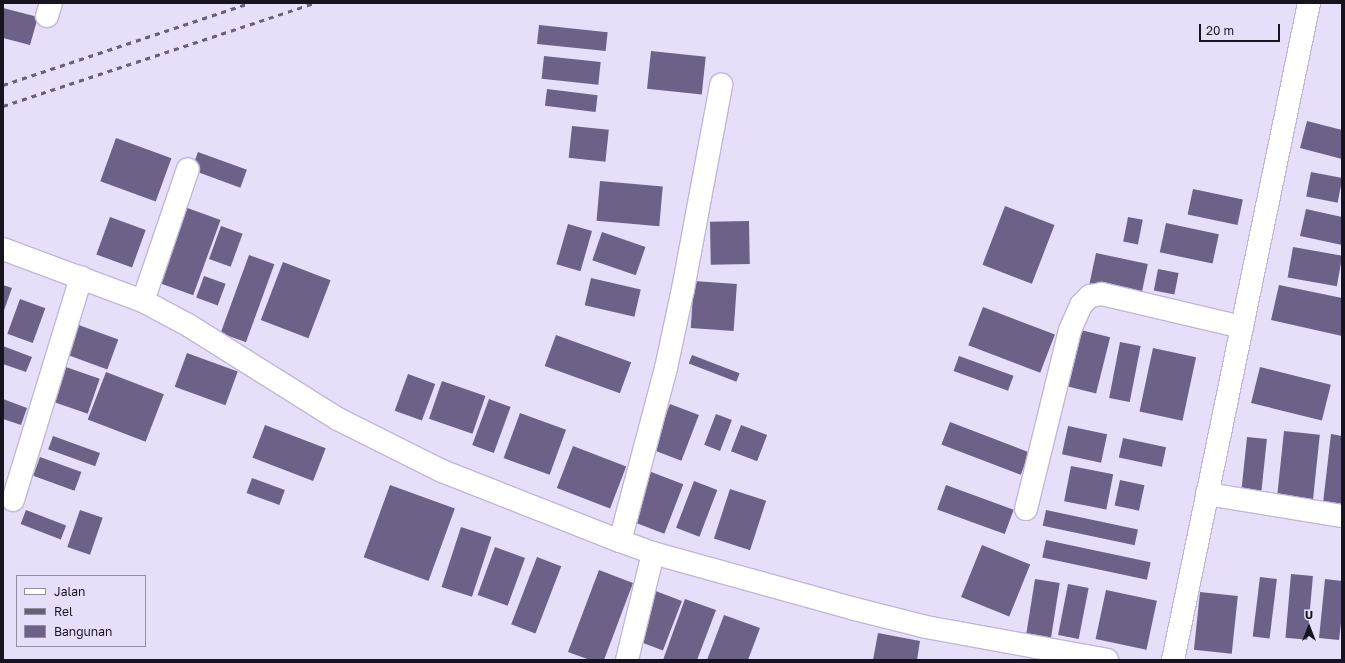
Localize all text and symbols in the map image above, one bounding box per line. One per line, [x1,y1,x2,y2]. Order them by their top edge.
scale bar [1201,16,1282,42]
text: 20 m [1206,23,1234,38]
legend [16,575,146,647]
text: Jalan [54,584,85,599]
text: Rel [54,604,73,619]
north arrow [1289,607,1329,647]
text: U [1305,608,1313,621]
text: Bangunan [54,624,112,639]

